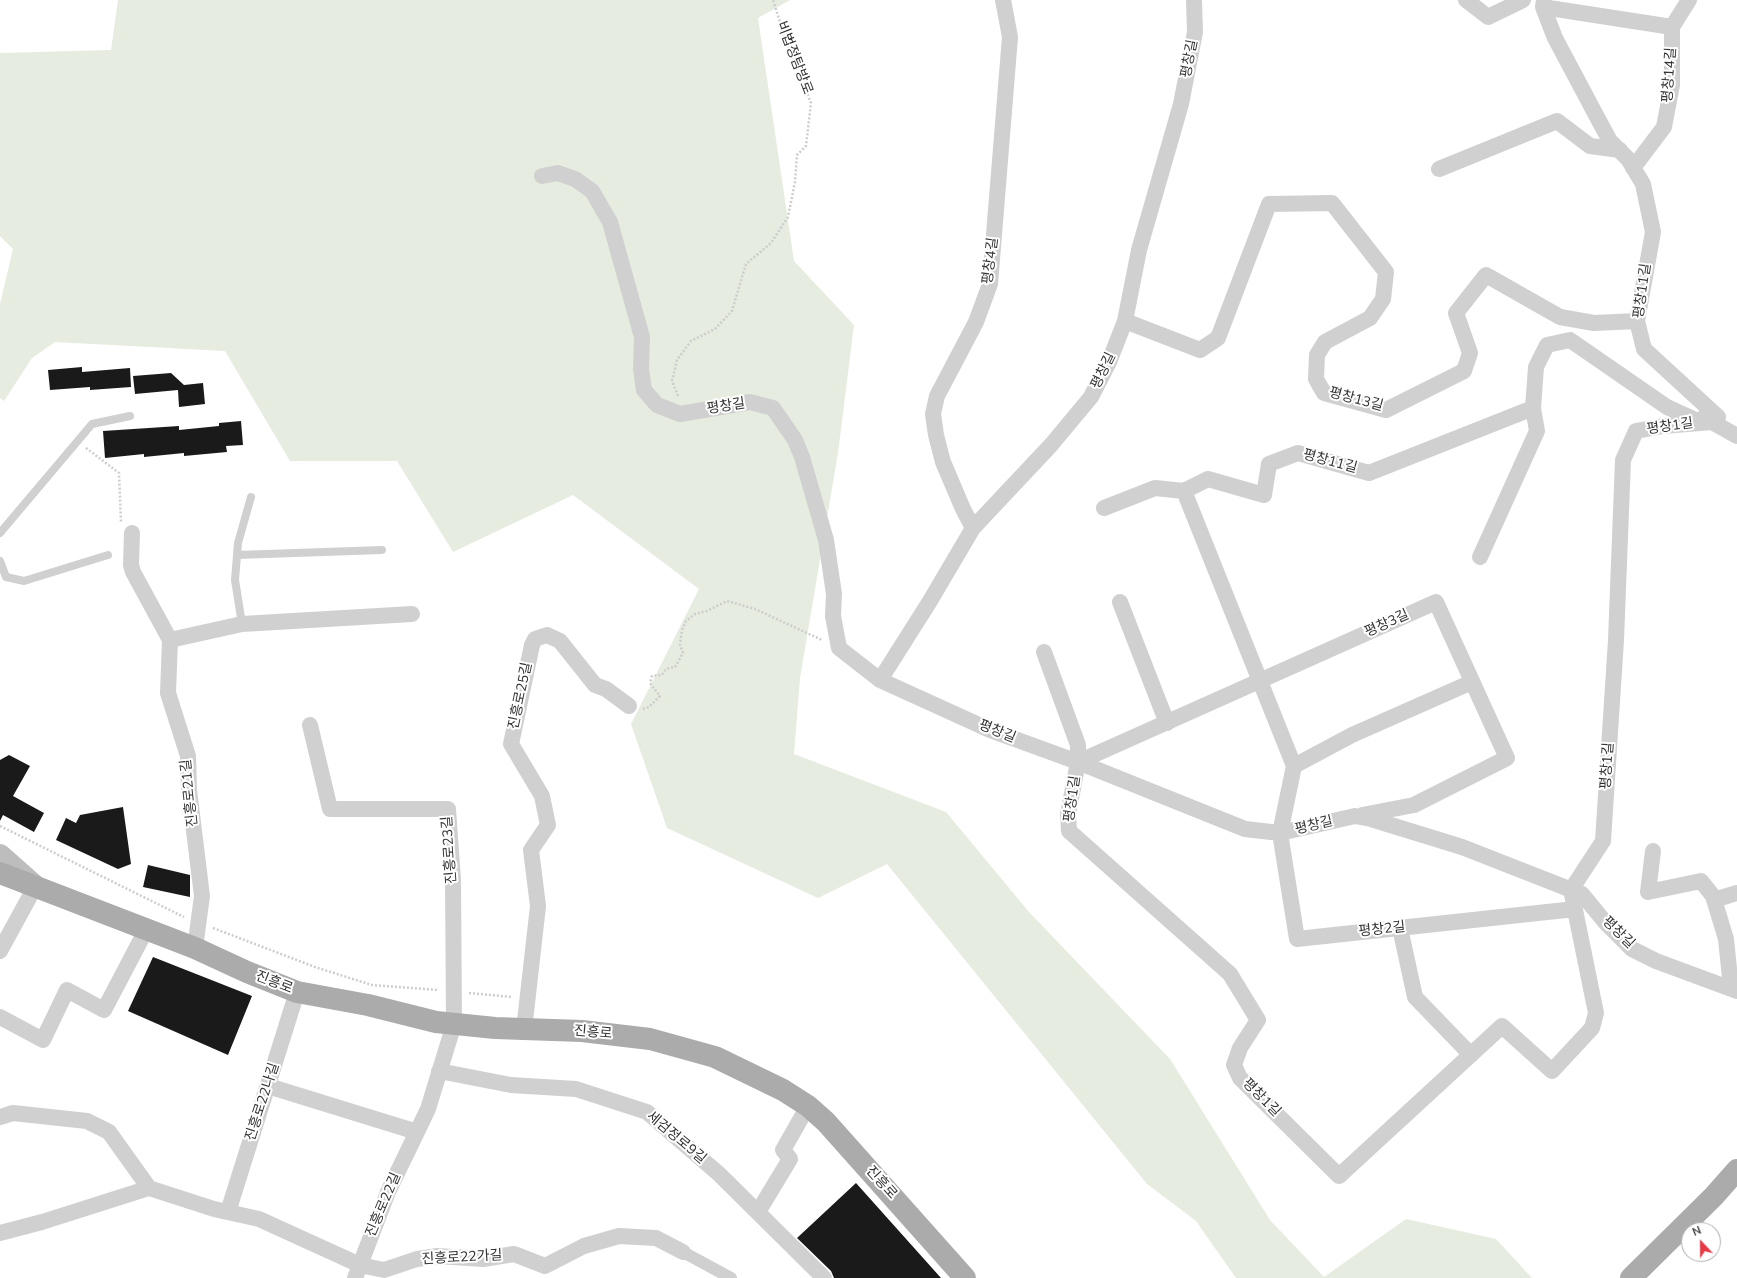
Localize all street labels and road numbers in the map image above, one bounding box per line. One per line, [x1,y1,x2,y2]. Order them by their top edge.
street label: 비법정탐방로 [772,19,816,97]
street label: 평창길 [1178,38,1202,80]
street label: 평창14길 [1660,47,1680,103]
street label: 평창4길 [980,237,1002,285]
street label: 평창11길 [1631,262,1655,320]
street label: 평창길 [1088,350,1120,392]
street label: 평창13길 [1327,385,1385,415]
street label: 평창길 [706,396,746,418]
street label: 평창1길 [1646,415,1694,439]
street label: 평창11길 [1301,447,1359,477]
street label: 평창3길 [1362,607,1412,641]
street label: 진흥로25길 [506,661,536,731]
street label: 평창길 [976,717,1018,747]
street label: 평창1길 [1598,742,1618,790]
street label: 진흥로21길 [178,758,202,828]
street label: 평창1길 [1061,775,1085,823]
street label: 평창길 [1293,813,1335,839]
street label: 진흥로23길 [439,815,461,885]
street label: 평창길 [1598,914,1638,952]
street label: 평창2길 [1358,919,1406,941]
street label: 진흥로 [253,968,295,998]
street label: 진흥로 [573,1023,613,1043]
street label: 진흥로22나길 [242,1061,284,1143]
street label: 평창1길 [1238,1075,1284,1121]
street label: 세검정로9길 [643,1108,709,1168]
street label: 진흥로 [862,1163,900,1203]
street label: 진흥로22길 [363,1170,405,1240]
street label: 진흥로22가길 [421,1247,503,1269]

